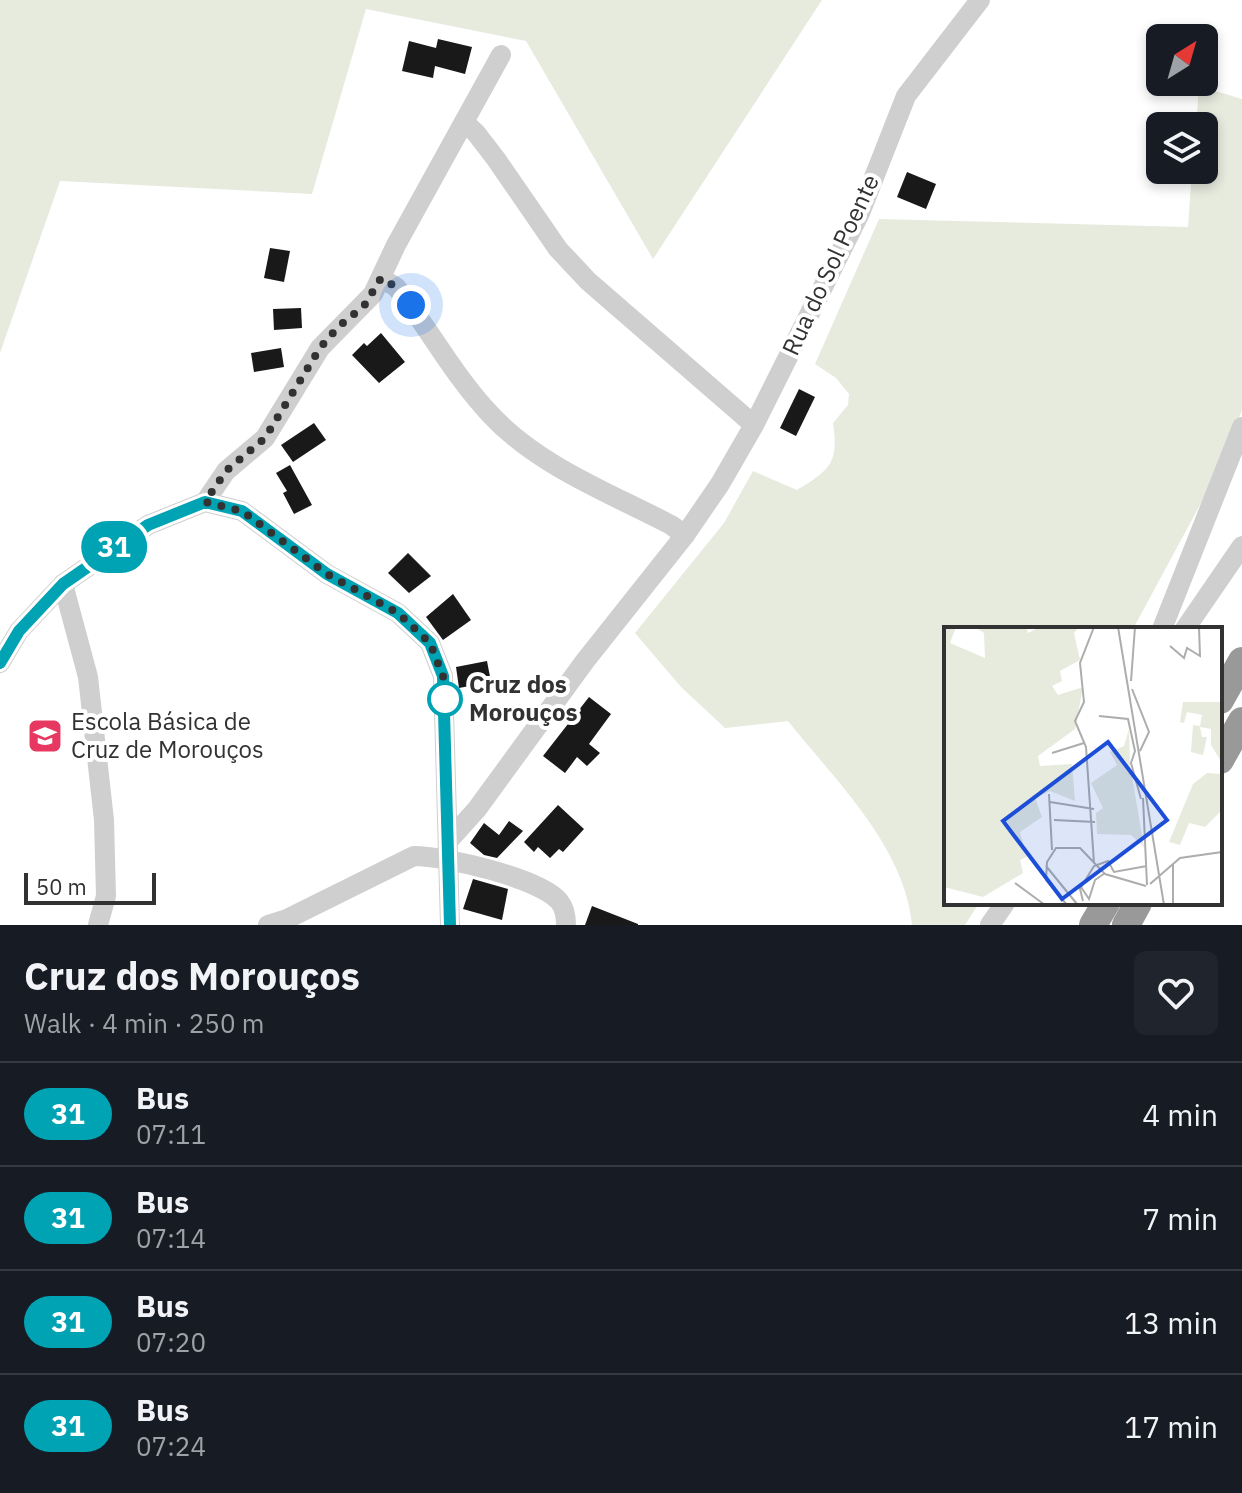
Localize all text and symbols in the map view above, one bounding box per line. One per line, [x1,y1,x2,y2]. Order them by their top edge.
north arrow [1146,24,1218,96]
map controls [1146,24,1218,184]
button: layers [1146,112,1218,184]
street label: Rua do Sol Poente [774,169,886,360]
your location [391,285,431,325]
line badge: 31 [78,521,150,573]
text: 31 [97,528,131,565]
inset map [944,627,1222,905]
place label: Cruz dos Morouços [469,668,578,728]
marker: Cruz dos Morouços [428,682,462,716]
place label: Escola Básica de Cruz de Morouços [71,705,264,765]
school or university icon: Escola Básica de Cruz de Morouços [26,717,64,755]
scale bar [24,869,156,905]
text: 50 m [36,872,87,901]
text: Cruz dos Morouços [24,951,360,1000]
button: heart [1134,951,1218,1035]
text: Walk · 4 min · 250 m [24,1006,264,1040]
text: Bus [136,1078,189,1117]
text: 31 [51,1095,85,1132]
text: 4 min [1142,1095,1218,1134]
text: 07:11 [136,1117,206,1151]
text: Bus [136,1182,189,1221]
text: 31 [51,1199,85,1236]
text: 7 min [1142,1199,1218,1238]
text: 07:14 [136,1221,206,1255]
text: Bus [136,1286,189,1325]
text: 31 [51,1303,85,1340]
text: 13 min [1124,1303,1218,1342]
text: 07:20 [136,1325,206,1359]
text: Bus [136,1390,189,1429]
text: 31 [51,1407,85,1444]
text: 17 min [1124,1407,1218,1446]
text: 07:24 [136,1429,206,1463]

